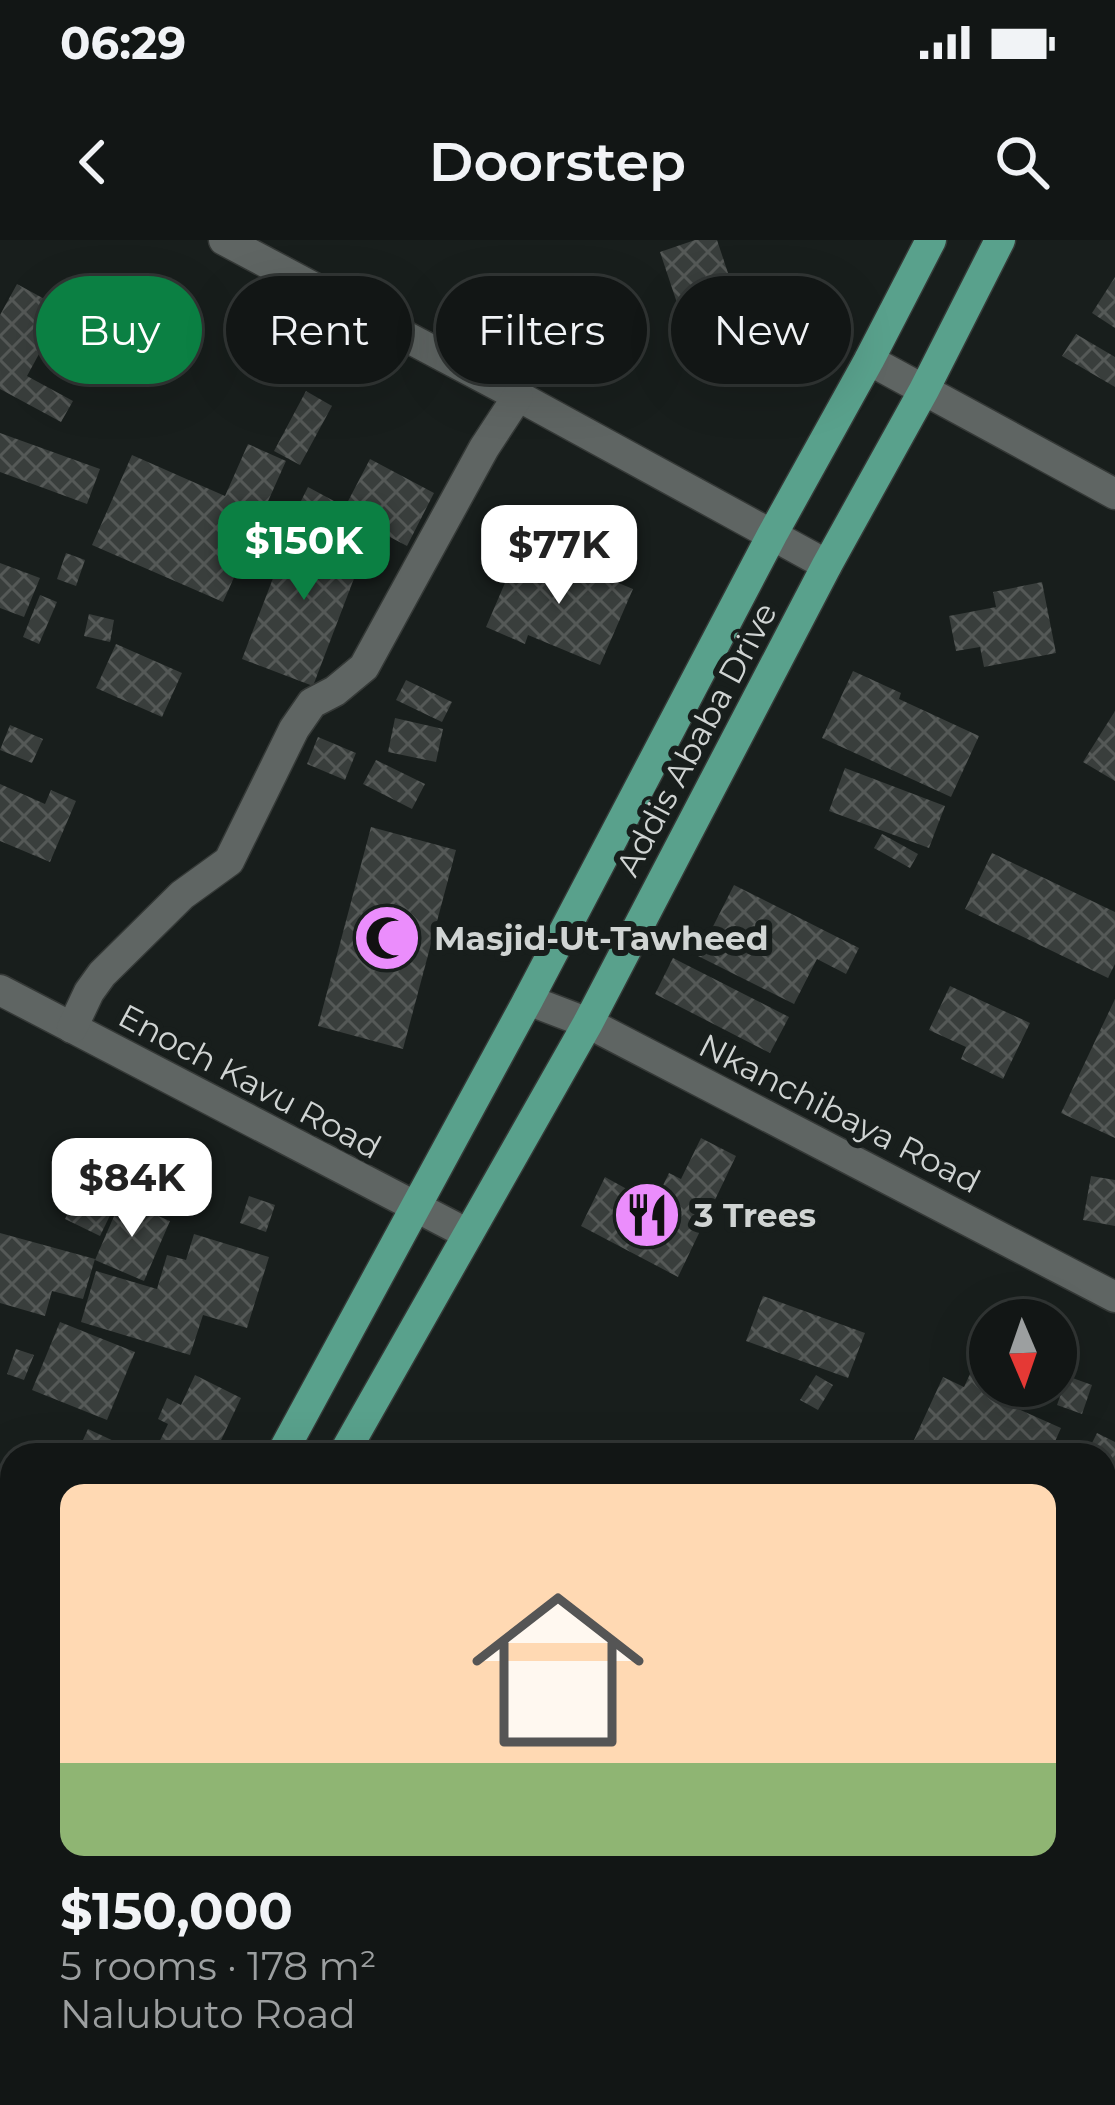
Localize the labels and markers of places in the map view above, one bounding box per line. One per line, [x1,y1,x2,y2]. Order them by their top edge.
pin: $150K [220,501,388,603]
pin: $77K [488,505,630,607]
mosque icon: Masjid-Ut-Tawheed [352,903,422,973]
place label: Masjid-Ut-Tawheed [434,918,768,958]
pin: $84K [61,1138,203,1240]
restaurant icon: 3 Trees [612,1180,682,1250]
place label: 3 Trees [693,1195,816,1235]

